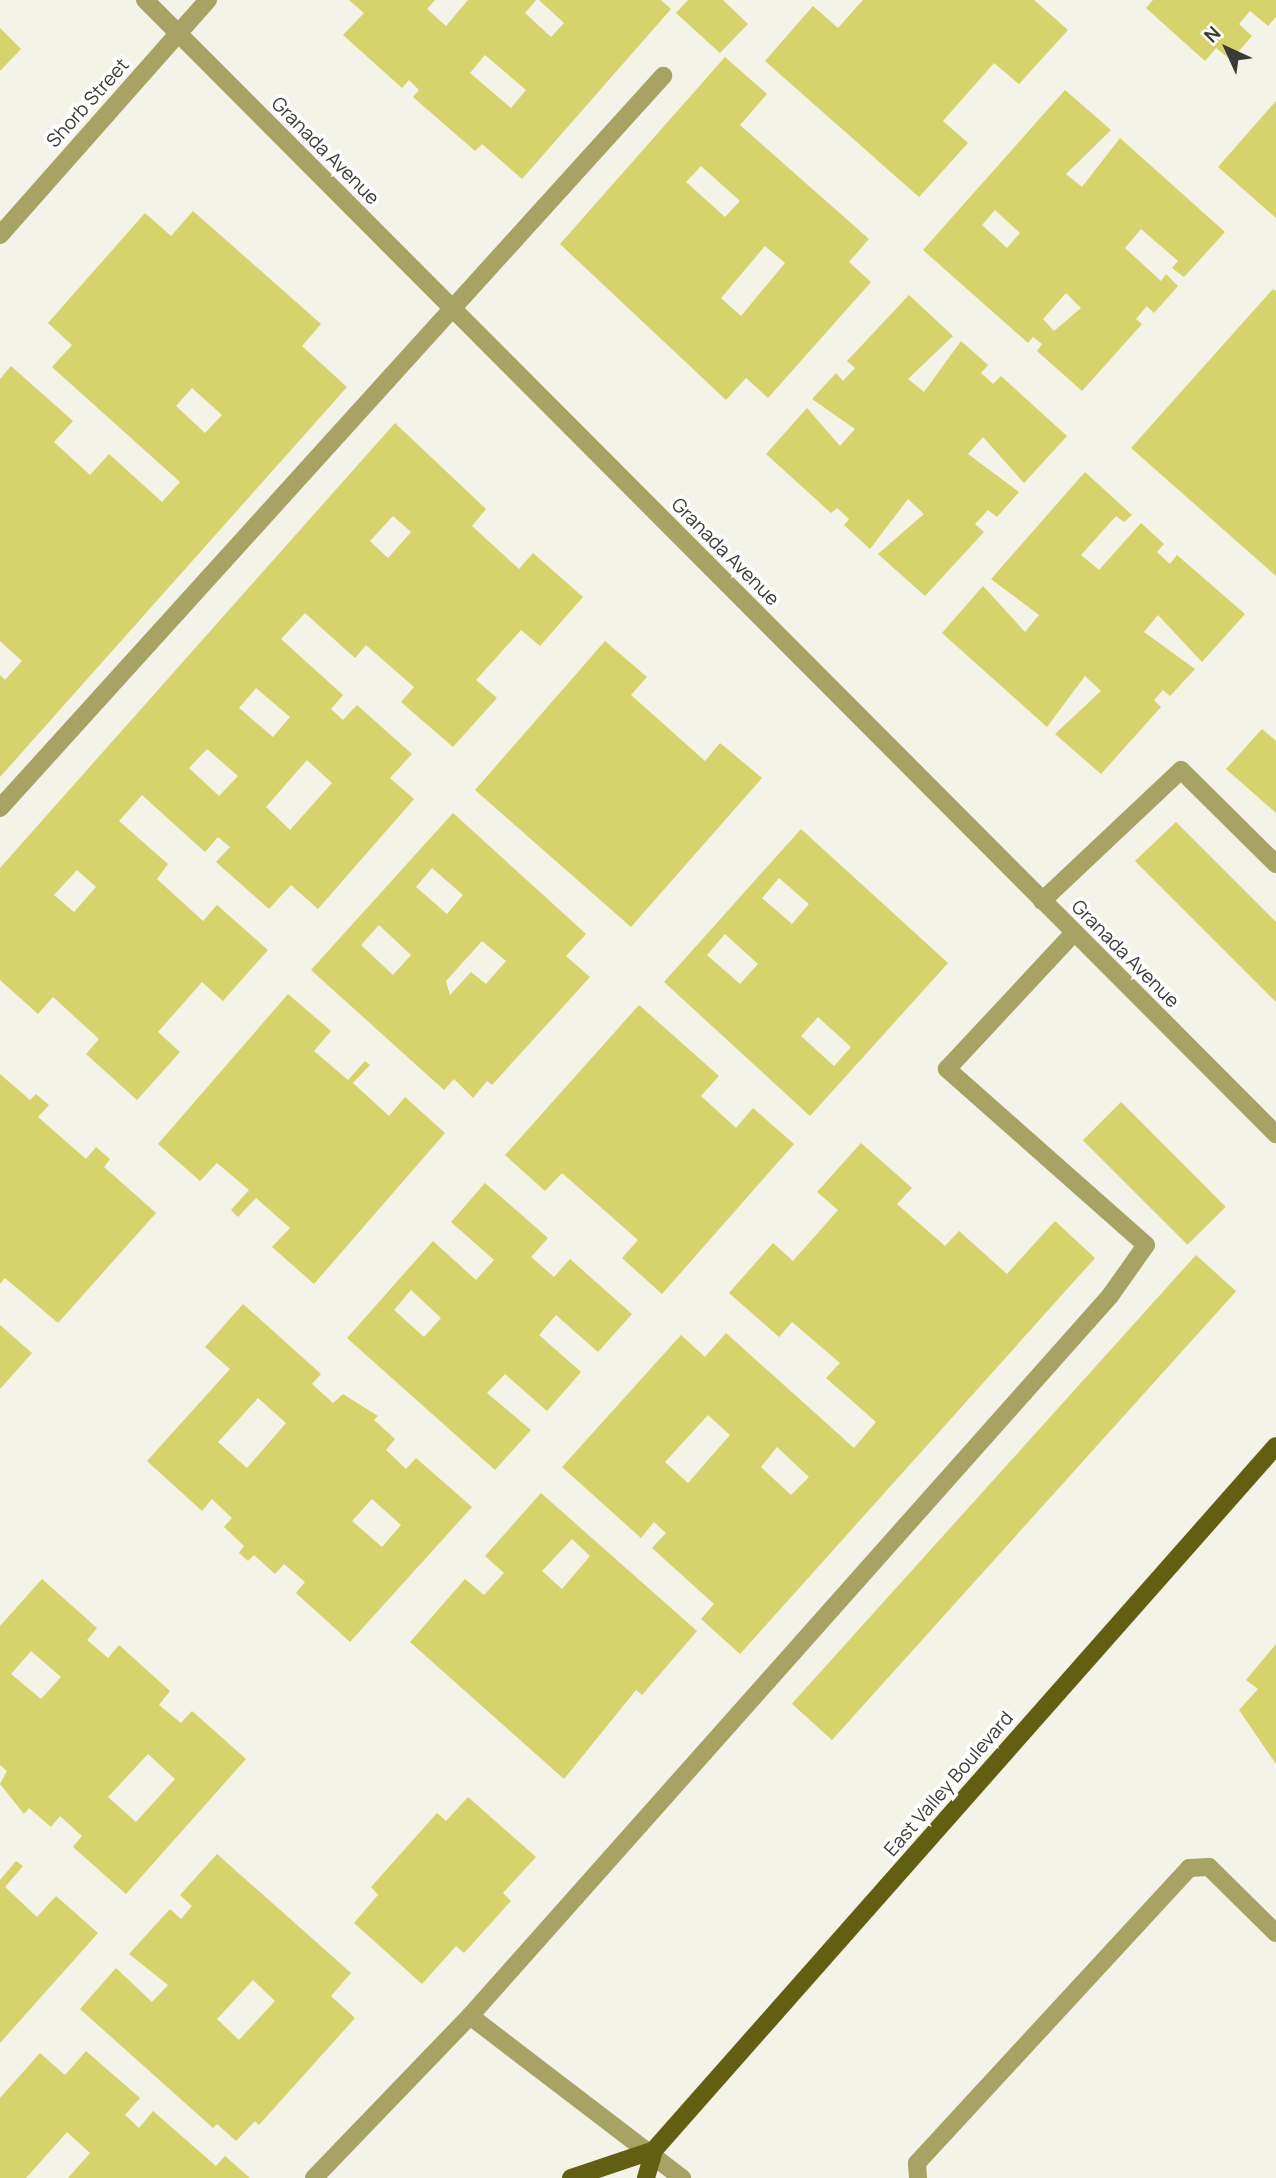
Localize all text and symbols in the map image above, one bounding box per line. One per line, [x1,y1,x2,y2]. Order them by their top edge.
north arrow [1192,14,1262,84]
text: N [1198,20,1226,48]
street label: Shorb Street [42,54,134,152]
street label: Granada Avenue [266,92,384,210]
street label: Granada Avenue [666,493,784,611]
street label: Granada Avenue [1066,895,1184,1013]
street label: East Valley Boulevard [880,1707,1018,1861]

